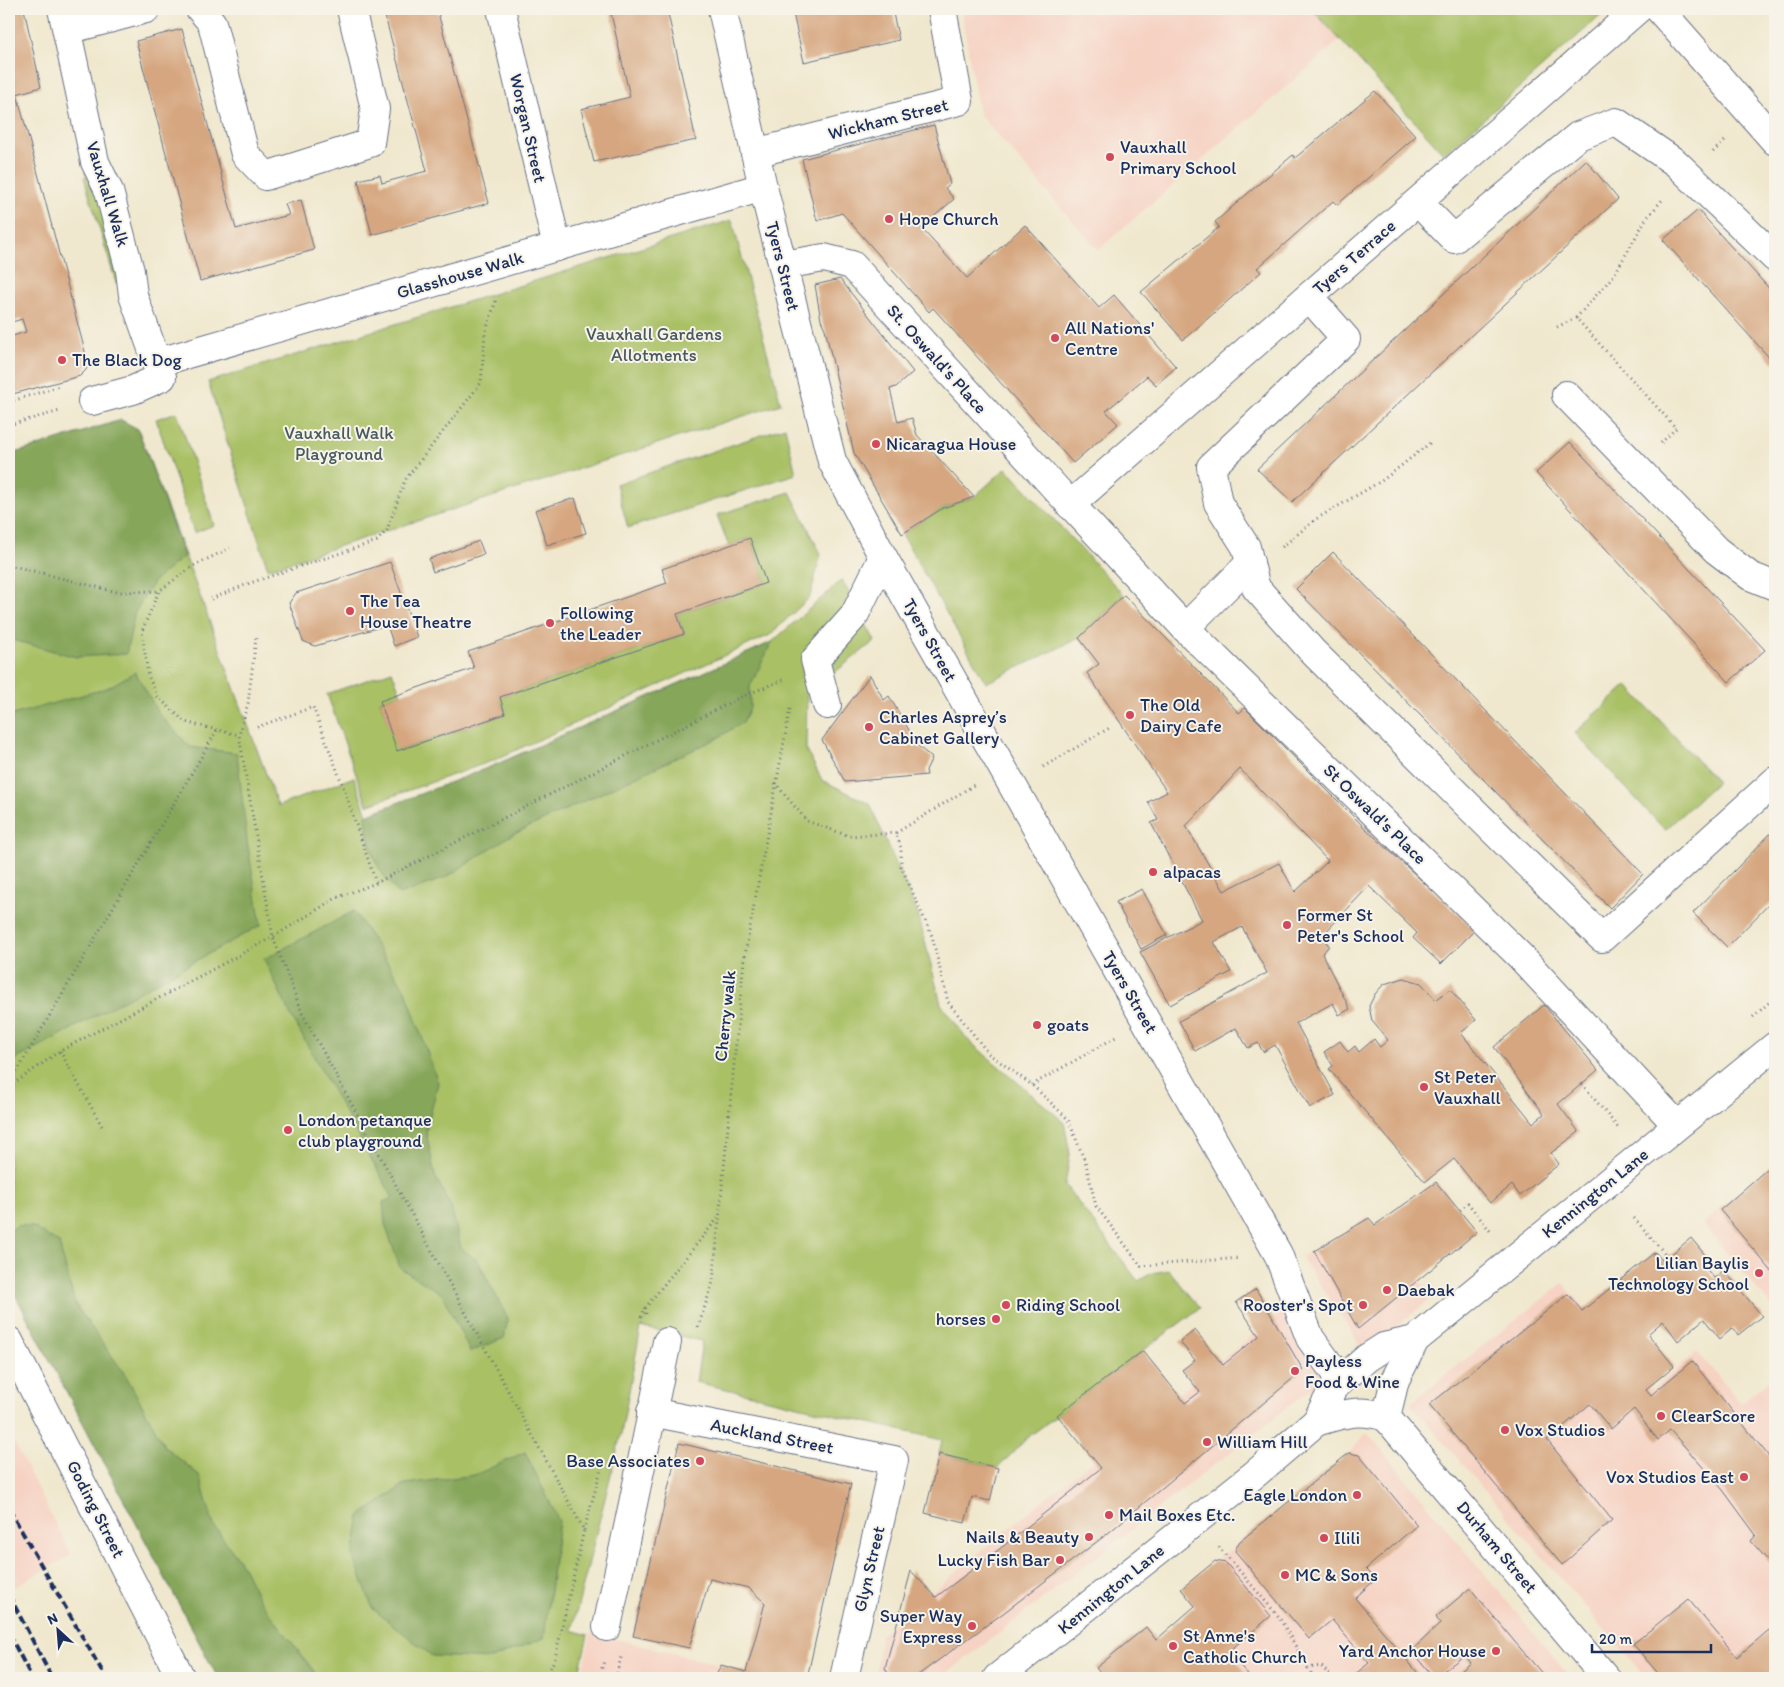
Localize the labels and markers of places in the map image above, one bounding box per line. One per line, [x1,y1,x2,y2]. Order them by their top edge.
place label: Vauxhall Primary School [1120,136,1236,179]
marker: Vauxhall Primary School [1104,151,1116,163]
place label: Hope Church [899,208,998,230]
marker: Hope Church [883,213,895,225]
place label: All Nations' Centre [1065,317,1154,360]
marker: All Nations' Centre [1049,332,1061,344]
place label: The Black Dog [72,349,183,371]
marker: The Black Dog [56,354,68,366]
place label: Nicaragua House [886,433,1016,455]
marker: Nicaragua House [870,438,882,450]
place label: The Tea House Theatre [360,590,472,633]
place label: Following the Leader [560,602,642,645]
marker: The Tea House Theatre [344,605,356,617]
marker: Following the Leader [544,617,556,629]
place label: The Old Dairy Cafe [1140,694,1222,737]
place label: Charles Asprey’s Cabinet Gallery [879,706,1007,749]
marker: The Old Dairy Cafe [1124,709,1136,721]
marker: Charles Asprey’s Cabinet Gallery [863,721,875,733]
place label: alpacas [1163,861,1221,883]
marker: alpacas [1147,866,1159,878]
place label: Former St Peter's School [1297,904,1404,947]
marker: Former St Peter's School [1281,919,1293,931]
place label: goats [1047,1014,1089,1036]
marker: goats [1031,1019,1043,1031]
place label: St Peter Vauxhall [1434,1066,1501,1109]
marker: St Peter Vauxhall [1418,1081,1430,1093]
place label: London petanque club playground [298,1109,432,1152]
marker: London petanque club playground [282,1124,294,1136]
place label: Lilian Baylis Technology School [1608,1252,1749,1295]
marker: Lilian Baylis Technology School [1753,1267,1765,1279]
place label: Daebak [1397,1279,1455,1301]
marker: Daebak [1381,1284,1393,1296]
place label: Riding School [1016,1294,1120,1316]
place label: Rooster's Spot [1243,1294,1353,1316]
marker: Riding School [1000,1299,1012,1311]
marker: Rooster's Spot [1357,1299,1369,1311]
place label: horses [936,1308,986,1330]
marker: horses [990,1313,1002,1325]
place label: Payless Food & Wine [1305,1350,1400,1393]
marker: Payless Food & Wine [1289,1365,1301,1377]
place label: ClearScore [1671,1405,1755,1427]
marker: ClearScore [1655,1410,1667,1422]
place label: Vox Studios [1515,1419,1605,1441]
marker: Vox Studios [1499,1424,1511,1436]
place label: William Hill [1217,1431,1308,1453]
marker: William Hill [1201,1436,1213,1448]
place label: Base Associates [566,1450,690,1472]
marker: Base Associates [694,1455,706,1467]
place label: Vox Studios East [1606,1466,1734,1488]
marker: Vox Studios East [1738,1471,1750,1483]
place label: Eagle London [1244,1484,1347,1506]
marker: Eagle London [1351,1489,1363,1501]
place label: Mail Boxes Etc. [1119,1504,1235,1526]
marker: Mail Boxes Etc. [1103,1509,1115,1521]
place label: Nails & Beauty [966,1526,1080,1548]
place label: Ilili [1334,1527,1360,1549]
marker: Nails & Beauty [1083,1531,1095,1543]
marker: Ilili [1318,1532,1330,1544]
place label: Lucky Fish Bar [937,1549,1051,1571]
marker: Lucky Fish Bar [1054,1554,1066,1566]
place label: MC & Sons [1295,1564,1378,1586]
marker: MC & Sons [1279,1569,1291,1581]
place label: Super Way Express [880,1605,962,1648]
marker: Super Way Express [966,1620,978,1632]
place label: St Anne's Catholic Church [1183,1625,1307,1668]
marker: St Anne's Catholic Church [1167,1640,1179,1652]
place label: Yard Anchor House [1339,1640,1486,1662]
marker: Yard Anchor House [1490,1645,1502,1657]

